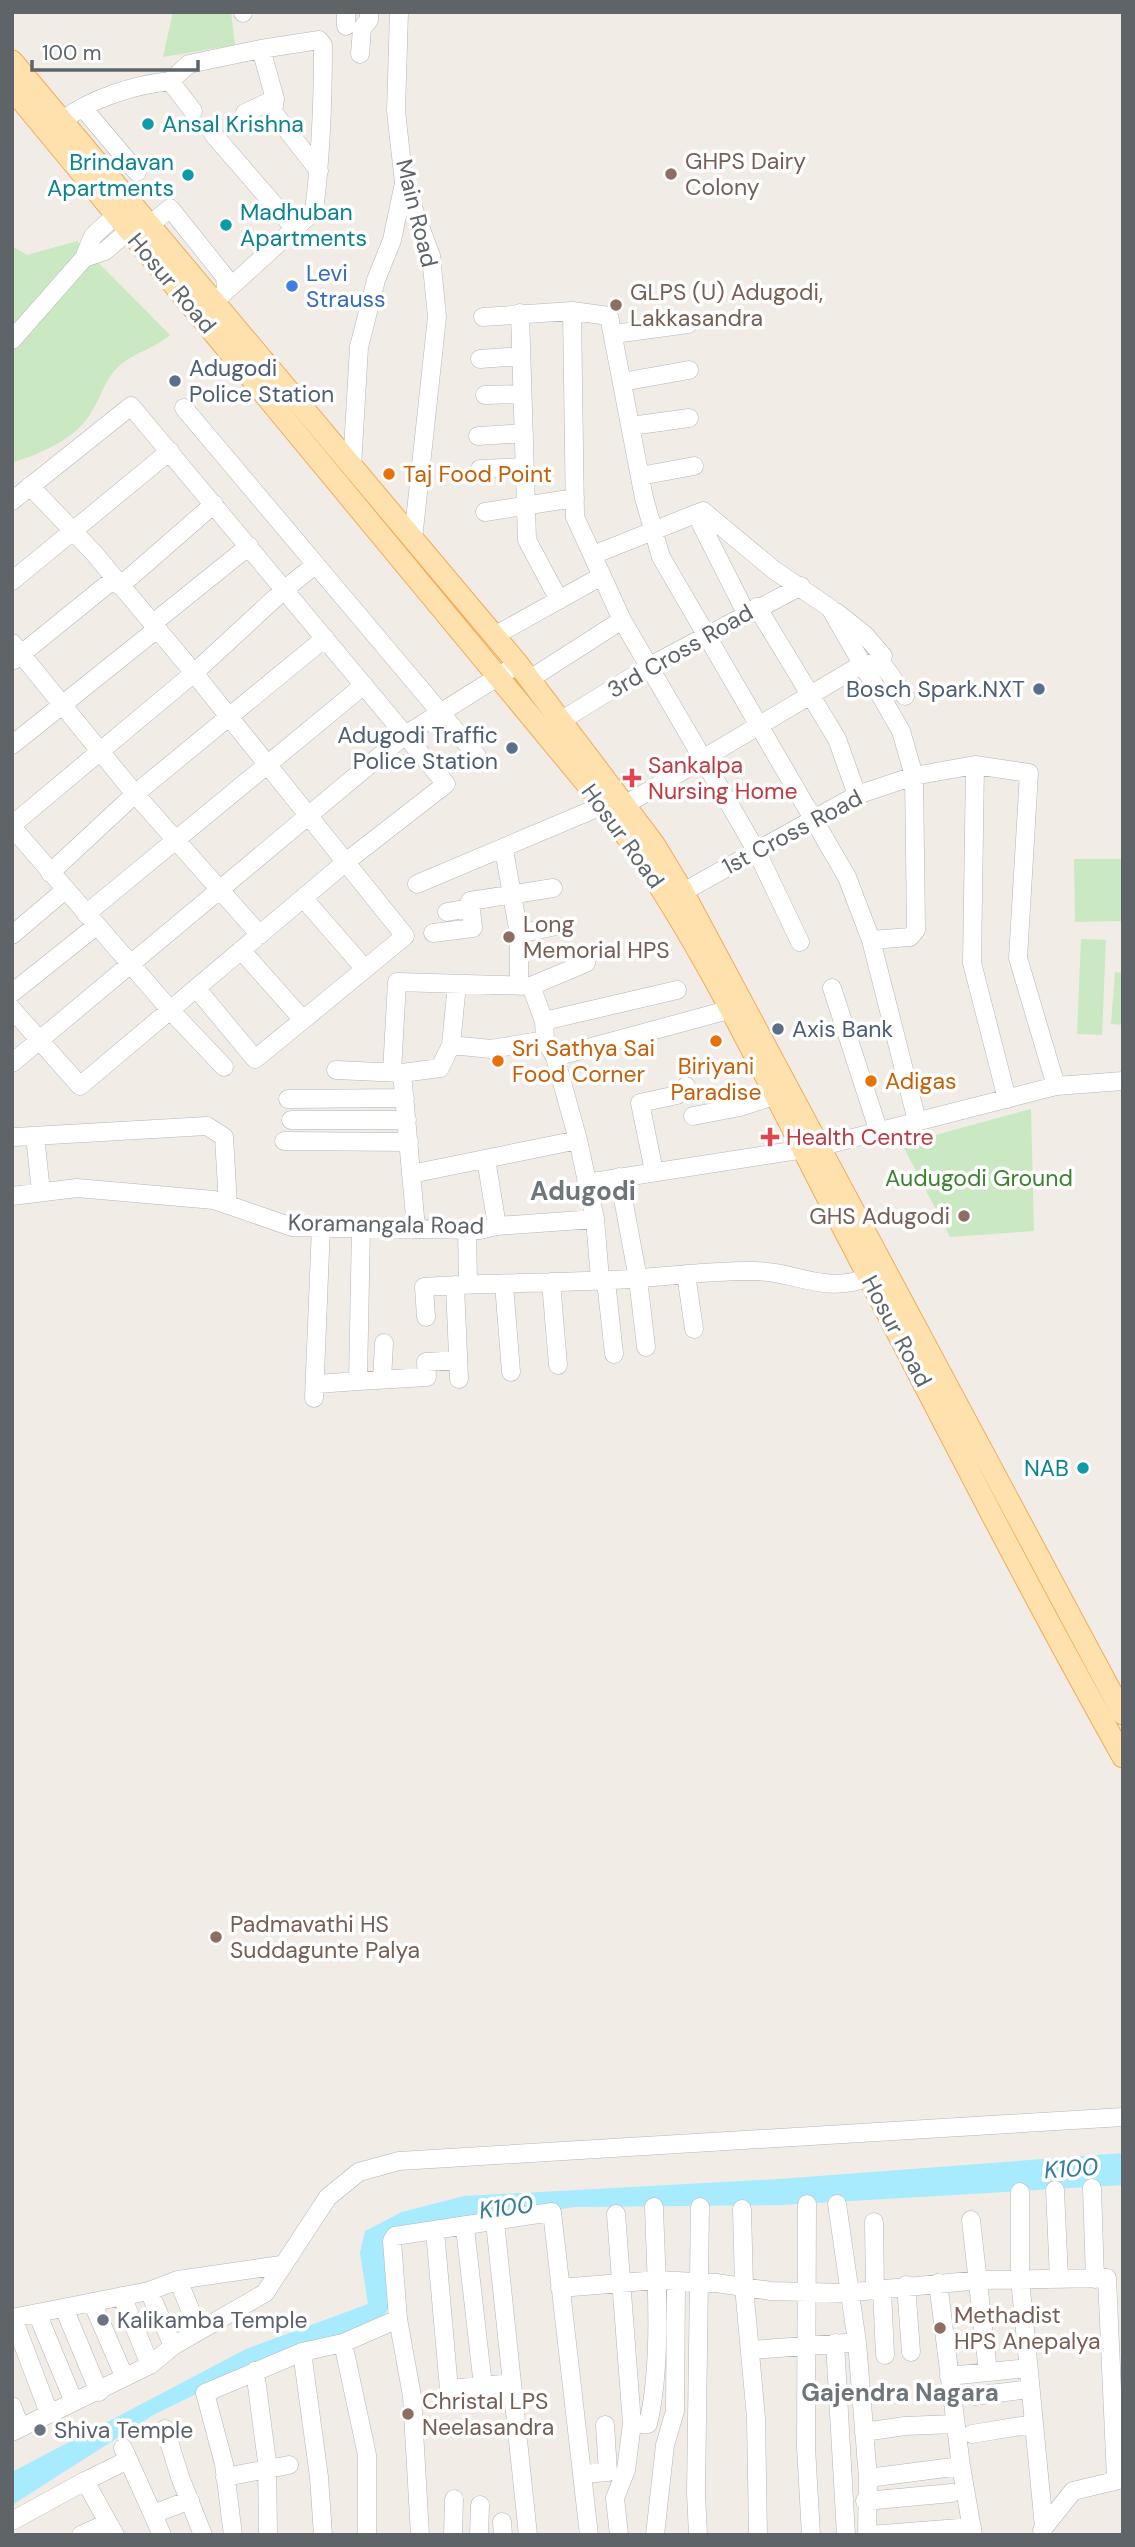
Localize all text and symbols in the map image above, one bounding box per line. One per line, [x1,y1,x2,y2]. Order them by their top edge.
scale bar [32,28,198,72]
text: 100 m [42,39,102,67]
place label: Ansal Krishna [162,109,304,139]
marker: Ansal Krishna [140,116,156,132]
place label: GHPS Dairy Colony [685,146,806,202]
place label: Brindavan Apartments [47,147,174,203]
street label: Main Road [389,156,445,270]
marker: GHPS Dairy Colony [663,166,679,182]
marker: Brindavan Apartments [180,167,196,183]
place label: Madhuban Apartments [240,197,367,253]
marker: Madhuban Apartments [218,217,234,233]
street label: Hosur Road [121,227,223,339]
place label: Levi Strauss [306,258,386,314]
place label: GLPS (U) Adugodi, Lakkasandra [630,277,823,333]
marker: Levi Strauss [284,278,300,294]
marker: GLPS (U) Adugodi, Lakkasandra [608,297,624,313]
place label: Adugodi Police Station [189,353,334,409]
marker: Adugodi Police Station [167,373,183,389]
place label: Taj Food Point [403,459,552,489]
marker: Taj Food Point [381,466,397,482]
street label: 3rd Cross Road [602,597,758,705]
place label: Bosch Spark.NXT [846,674,1025,704]
marker: Bosch Spark.NXT [1031,681,1047,697]
place label: Adugodi Traffic Police Station [337,720,498,776]
marker: Adugodi Traffic Police Station [504,740,520,756]
place label: Sankalpa Nursing Home [648,750,798,806]
marker: Sankalpa Nursing Home [622,768,642,788]
street label: Hosur Road [575,778,671,894]
street label: 1st Cross Road [717,783,867,881]
place label: Long Memorial HPS [523,909,670,965]
marker: Long Memorial HPS [501,929,517,945]
place label: Axis Bank [792,1014,893,1044]
marker: Axis Bank [770,1021,786,1037]
place label: Sri Sathya Sai Food Corner [512,1033,655,1089]
marker: Biriyani Paradise [708,1033,724,1049]
place label: Biriyani Paradise [671,1051,761,1107]
marker: Sri Sathya Sai Food Corner [490,1053,506,1069]
place label: Adigas [885,1066,956,1096]
marker: Adigas [863,1073,879,1089]
place label: Health Centre [786,1122,934,1152]
marker: Health Centre [760,1127,780,1147]
park label: Audugodi Ground [885,1163,1073,1193]
district label: Adugodi [530,1174,636,1208]
place label: GHS Adugodi [809,1201,950,1231]
street label: Koramangala Road [288,1207,484,1241]
marker: GHS Adugodi [956,1208,972,1224]
street label: Hosur Road [855,1270,939,1392]
place label: NAB [1024,1453,1069,1483]
marker: NAB [1075,1460,1091,1476]
place label: Padmavathi HS Suddagunte Palya [230,1909,420,1965]
marker: Padmavathi HS Suddagunte Palya [208,1929,224,1945]
water label: K100 [1043,2151,1099,2185]
water label: K100 [477,2188,535,2226]
place label: Methadist HPS Anepalya [954,2300,1101,2356]
place label: Kalikamba Temple [117,2305,308,2335]
marker: Kalikamba Temple [95,2312,111,2328]
marker: Methadist HPS Anepalya [932,2320,948,2336]
district label: Gajendra Nagara [801,2377,999,2408]
place label: Christal LPS Neelasandra [422,2386,554,2442]
marker: Christal LPS Neelasandra [400,2406,416,2422]
place label: Shiva Temple [54,2415,193,2445]
marker: Shiva Temple [32,2422,48,2438]

